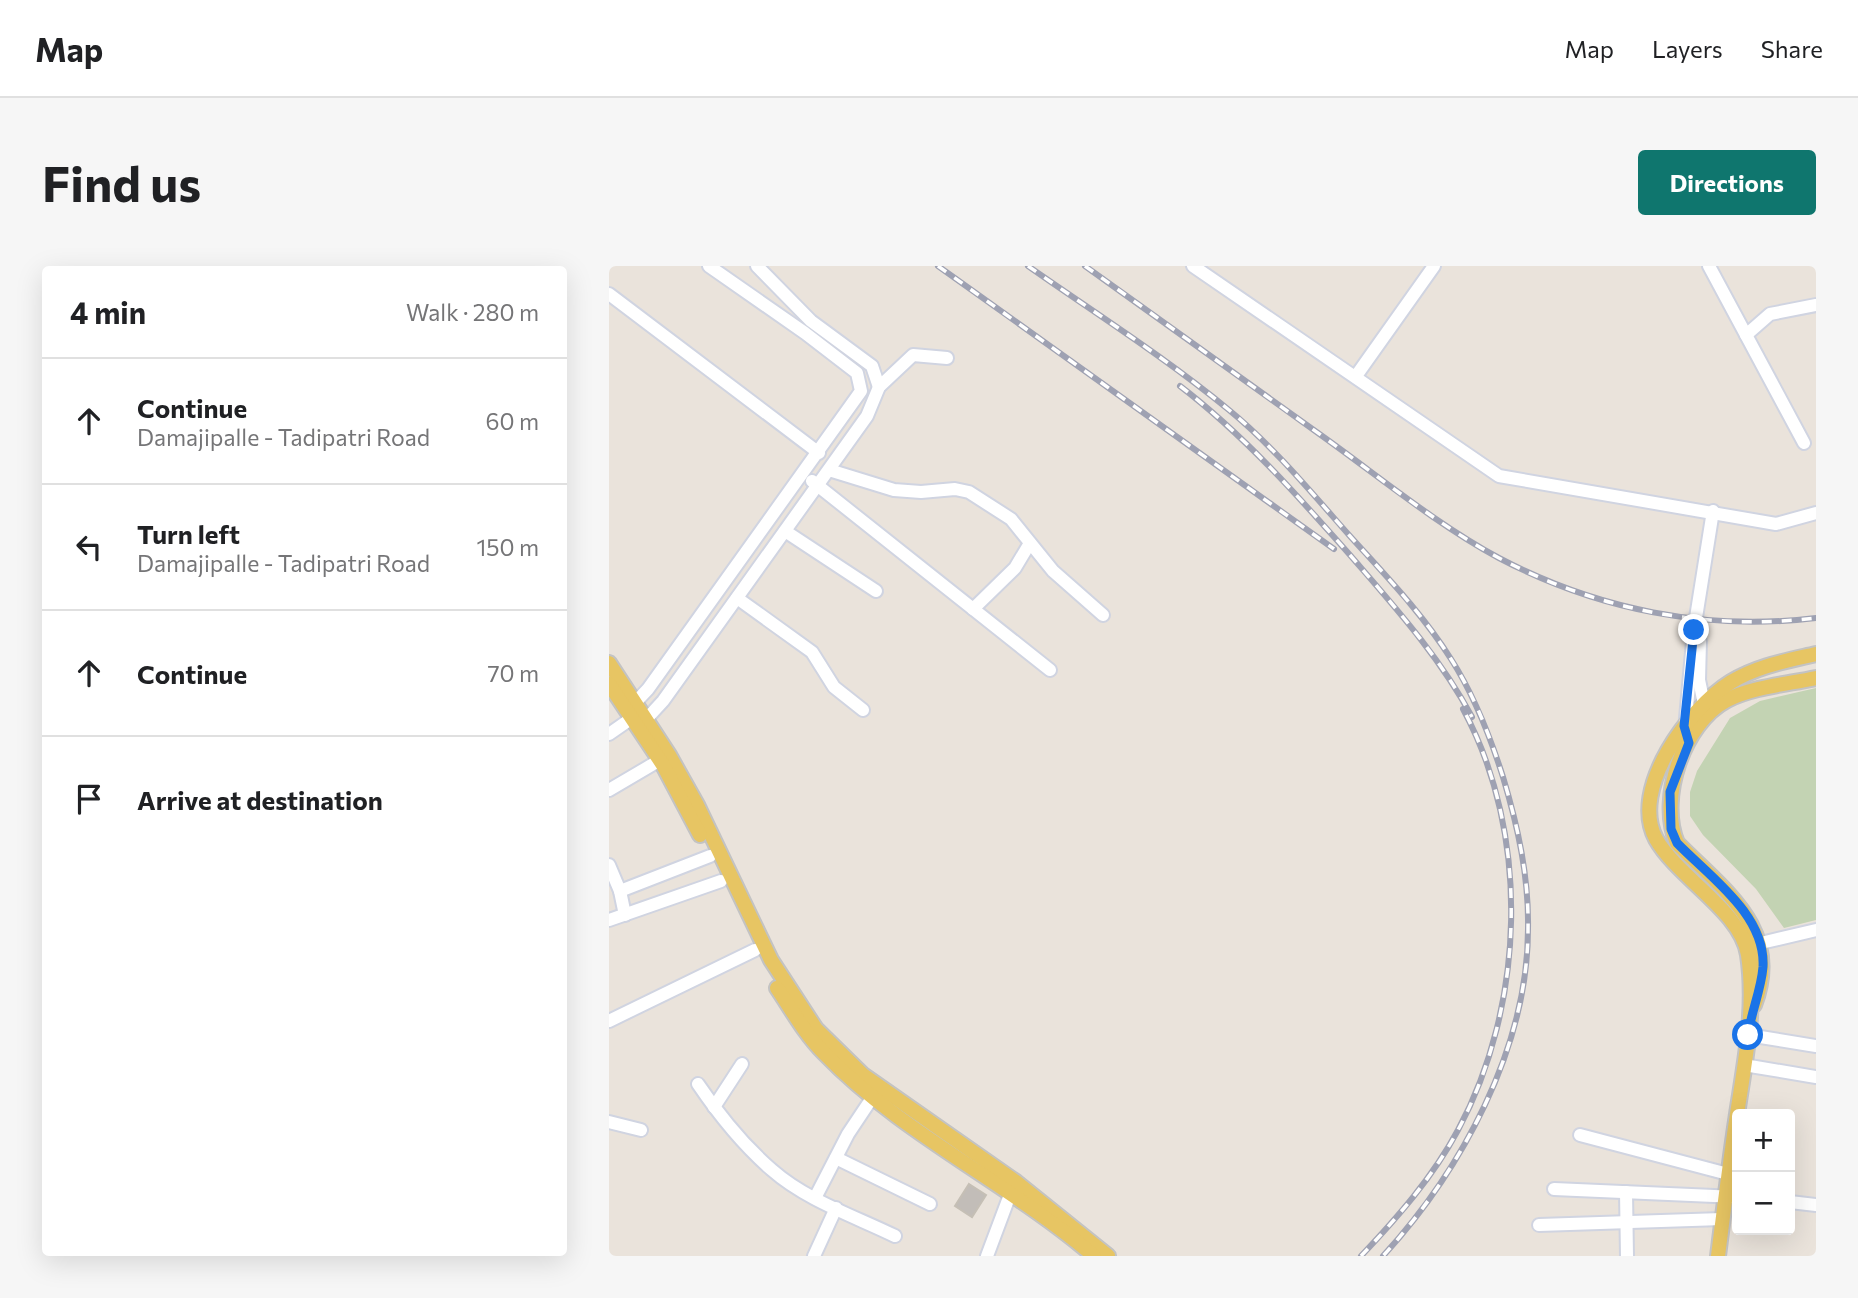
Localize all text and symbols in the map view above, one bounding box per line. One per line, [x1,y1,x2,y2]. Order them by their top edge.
text: Map [35,28,103,69]
text: Map [1565,34,1614,63]
text: Layers [1652,34,1723,63]
text: Share [1761,34,1823,63]
button: Directions [1638,150,1816,215]
text: Find us [42,152,201,212]
text: 4 min [70,293,146,330]
text: Walk · 280 m [406,298,539,326]
text: Continue [137,392,247,423]
icon: ahead [70,402,108,440]
text: 60 m [486,407,539,435]
text: Damajipalle - Tadipatri Road [137,423,430,451]
text: Turn left [137,518,240,549]
icon: left [70,528,108,566]
text: 150 m [476,533,539,561]
text: Damajipalle - Tadipatri Road [137,549,430,577]
route end [1678,614,1709,645]
icon: ahead [70,654,108,692]
text: Continue [137,658,247,689]
text: 70 m [487,659,539,687]
icon: arrive [70,780,108,818]
text: Arrive at destination [137,784,383,815]
route start [1732,1019,1763,1050]
map controls [1732,1109,1795,1235]
button: + [1732,1109,1795,1172]
button: − [1732,1172,1795,1235]

